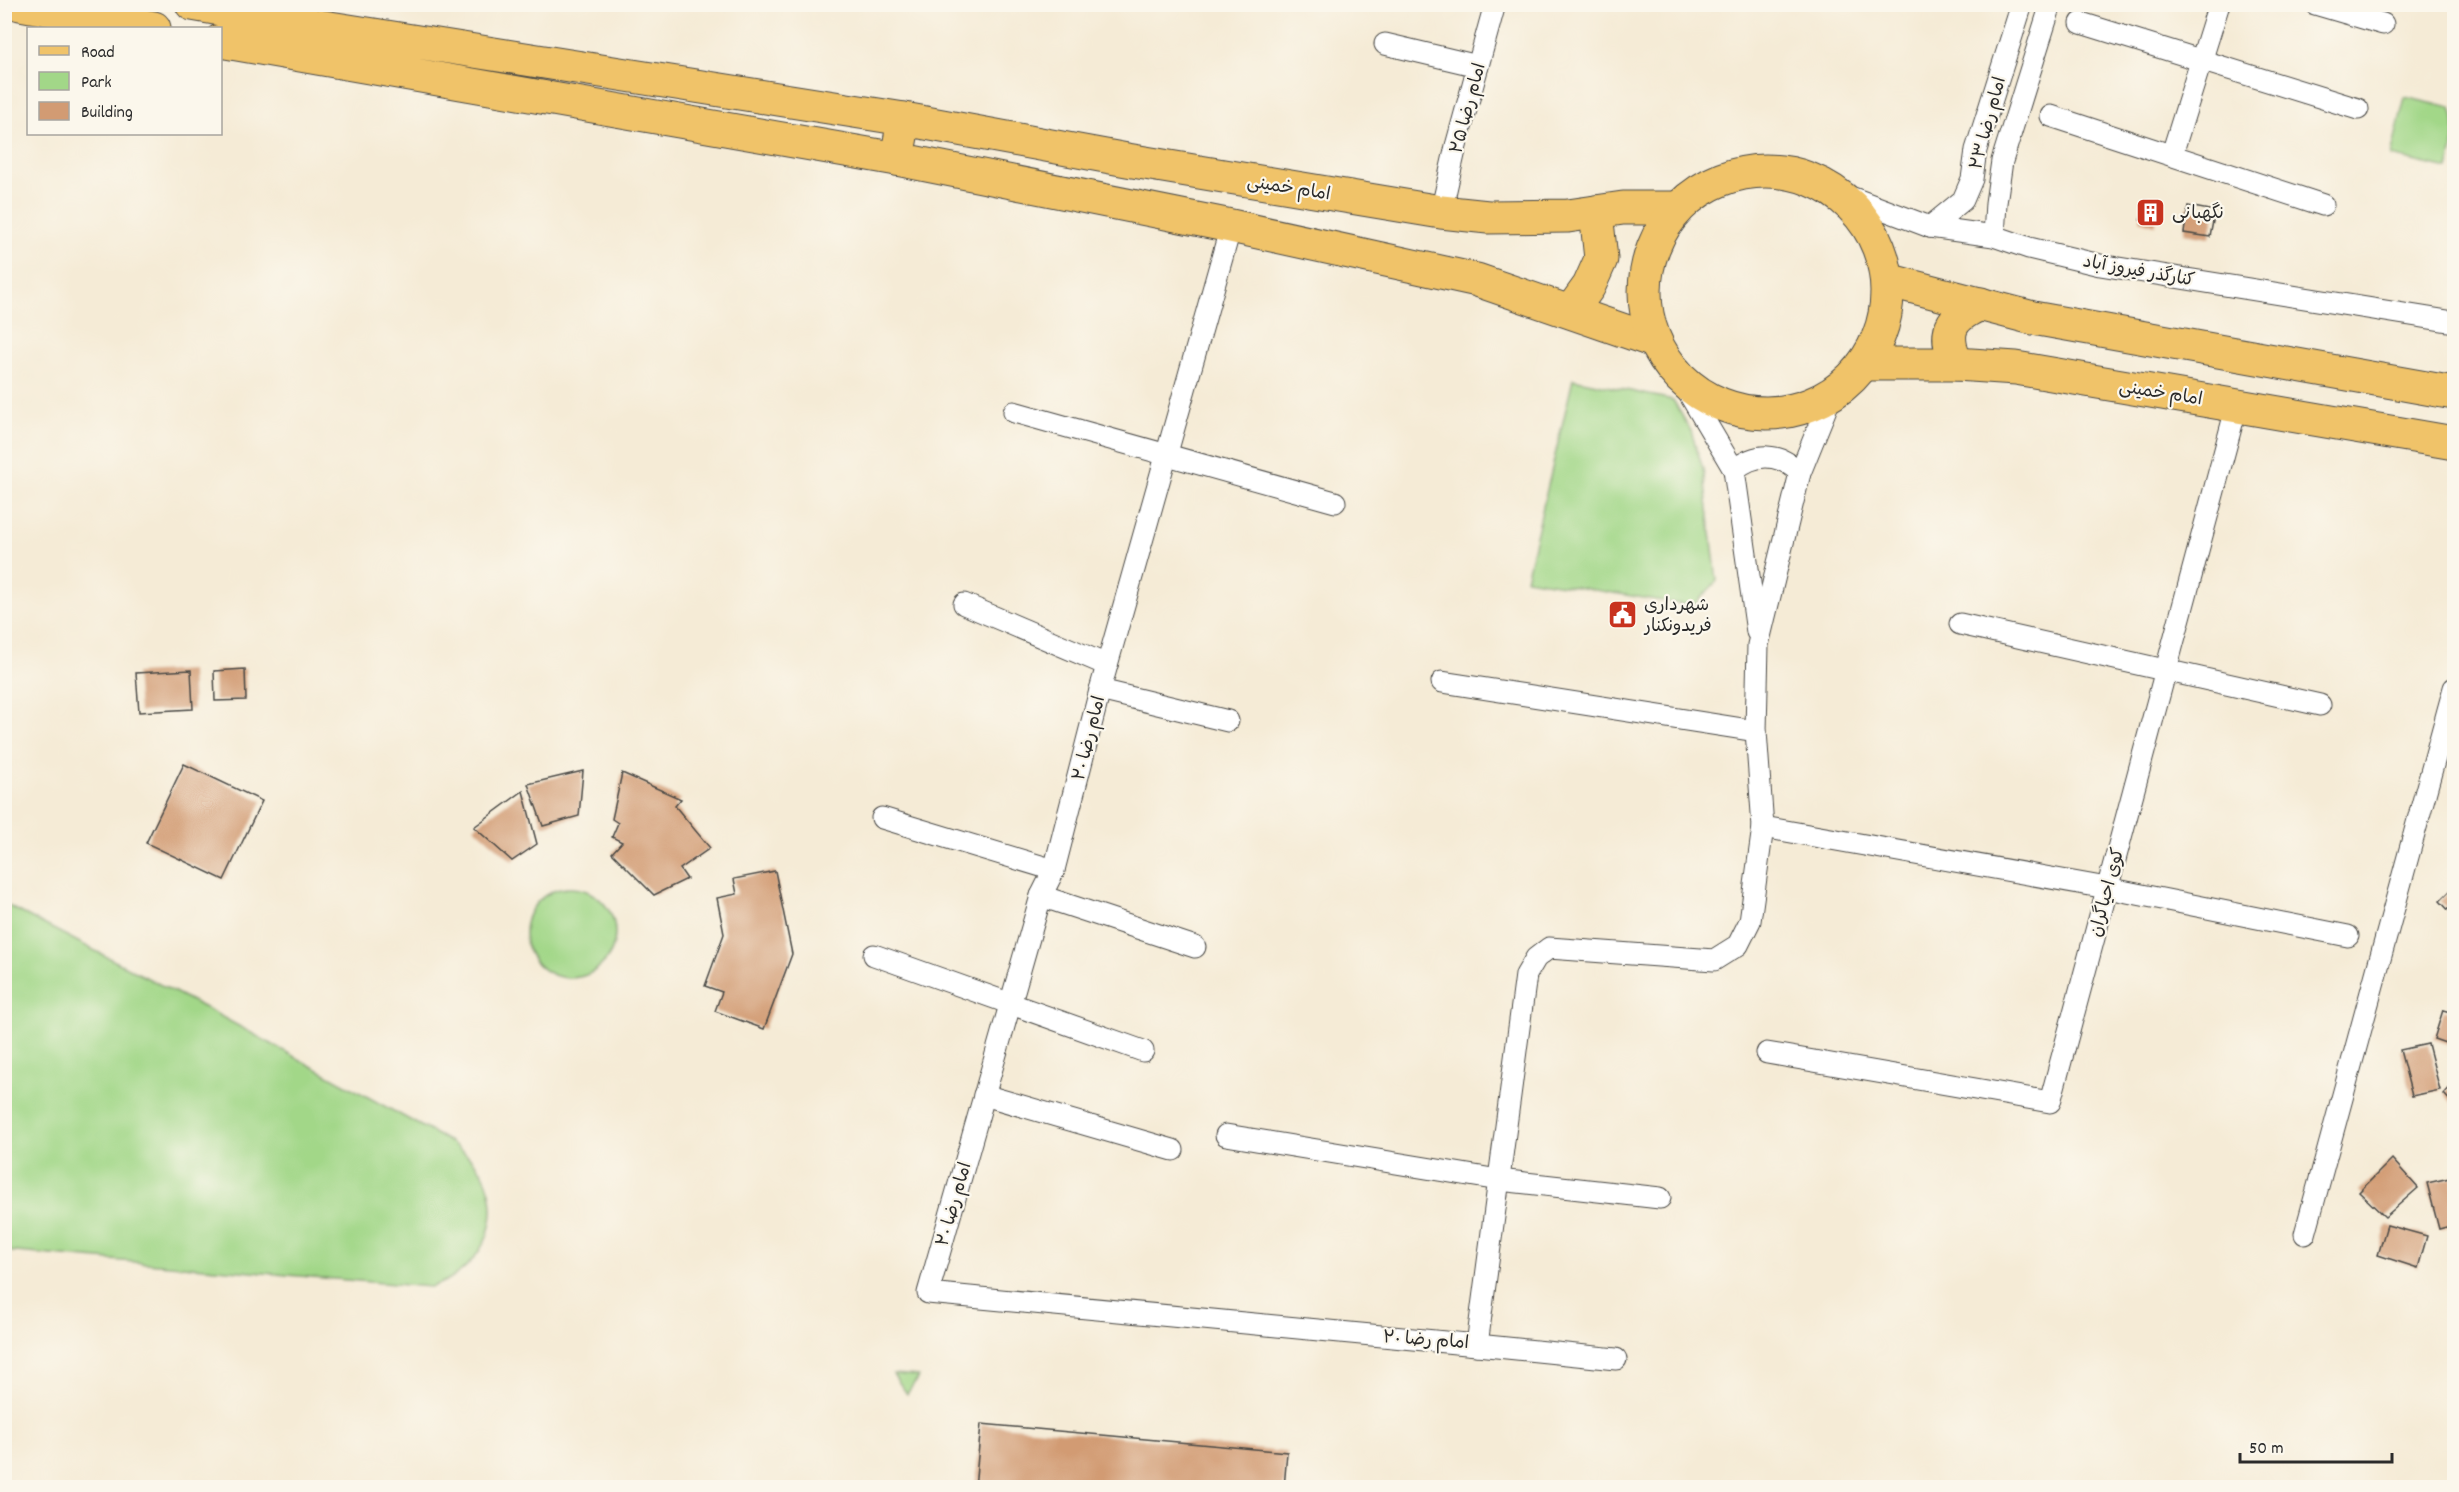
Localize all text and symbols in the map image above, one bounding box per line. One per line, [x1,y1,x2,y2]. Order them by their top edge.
legend [27,27,222,135]
text: Road [81,41,115,66]
street label: امام رضا ۲۵ [1445,60,1494,157]
text: Park [81,71,112,96]
street label: امام رضا ۲۳ [1965,74,2014,173]
text: Building [81,101,133,126]
street label: امام خمینی [1245,171,1332,208]
building icon: نگهبانی [2135,196,2167,228]
place label: نگهبانی [2172,202,2224,227]
street label: کنارگذر فیروز آباد [2081,250,2197,295]
street label: امام خمینی [2117,376,2204,413]
place label: شهرداری فریدونکنار [1643,594,1712,640]
public building icon: شهرداری فریدونکنار [1607,598,1639,630]
street label: امام رضا ۲۰ [1068,694,1113,784]
street label: کوی احیاگران [2085,845,2132,940]
street label: امام رضا ۲۰ [931,1160,979,1250]
street label: امام رضا ۲۰ [1382,1326,1470,1357]
scale bar [2240,1426,2392,1464]
text: 50 m [2249,1437,2284,1462]

